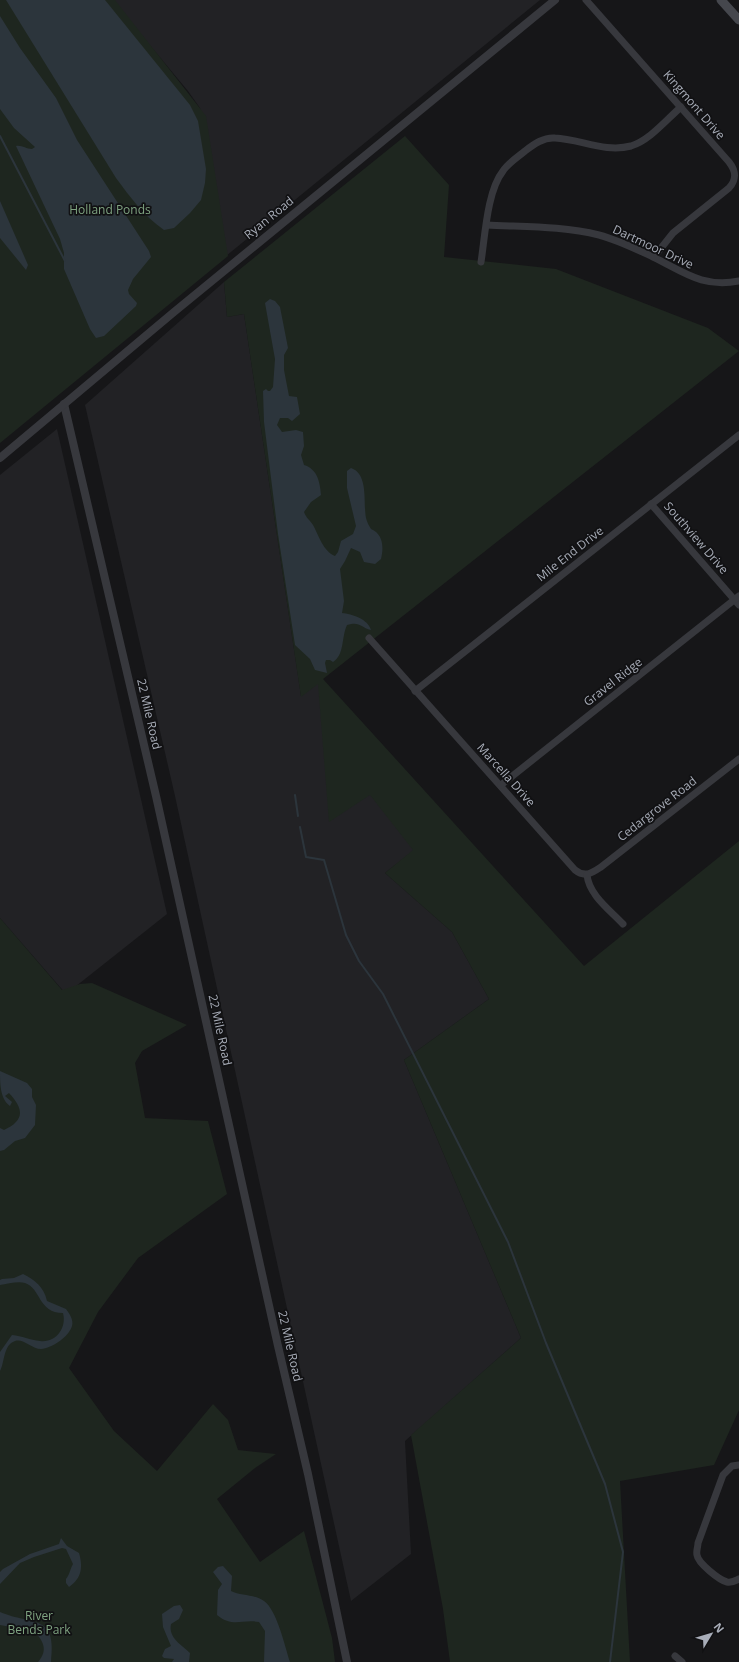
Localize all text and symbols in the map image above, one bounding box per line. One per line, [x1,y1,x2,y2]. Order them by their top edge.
street label: Kingmont Drive [660,66,729,143]
street label: Ryan Road [240,192,297,243]
park label: Holland Ponds [69,201,151,218]
street label: Dartmoor Drive [610,220,697,273]
street label: Southview Drive [660,498,733,578]
street label: Mile End Drive [533,522,607,585]
street label: Gravel Ridge [580,653,646,710]
street label: 22 Mile Road [133,677,166,751]
street label: Marcella Drive [473,739,540,810]
street label: Cedargrove Road [613,772,700,845]
street label: 22 Mile Road [205,993,236,1067]
street label: 22 Mile Road [274,1309,307,1383]
park label: River Bends Park [7,1607,71,1638]
north arrow [691,1614,731,1654]
text: N [711,1619,728,1636]

